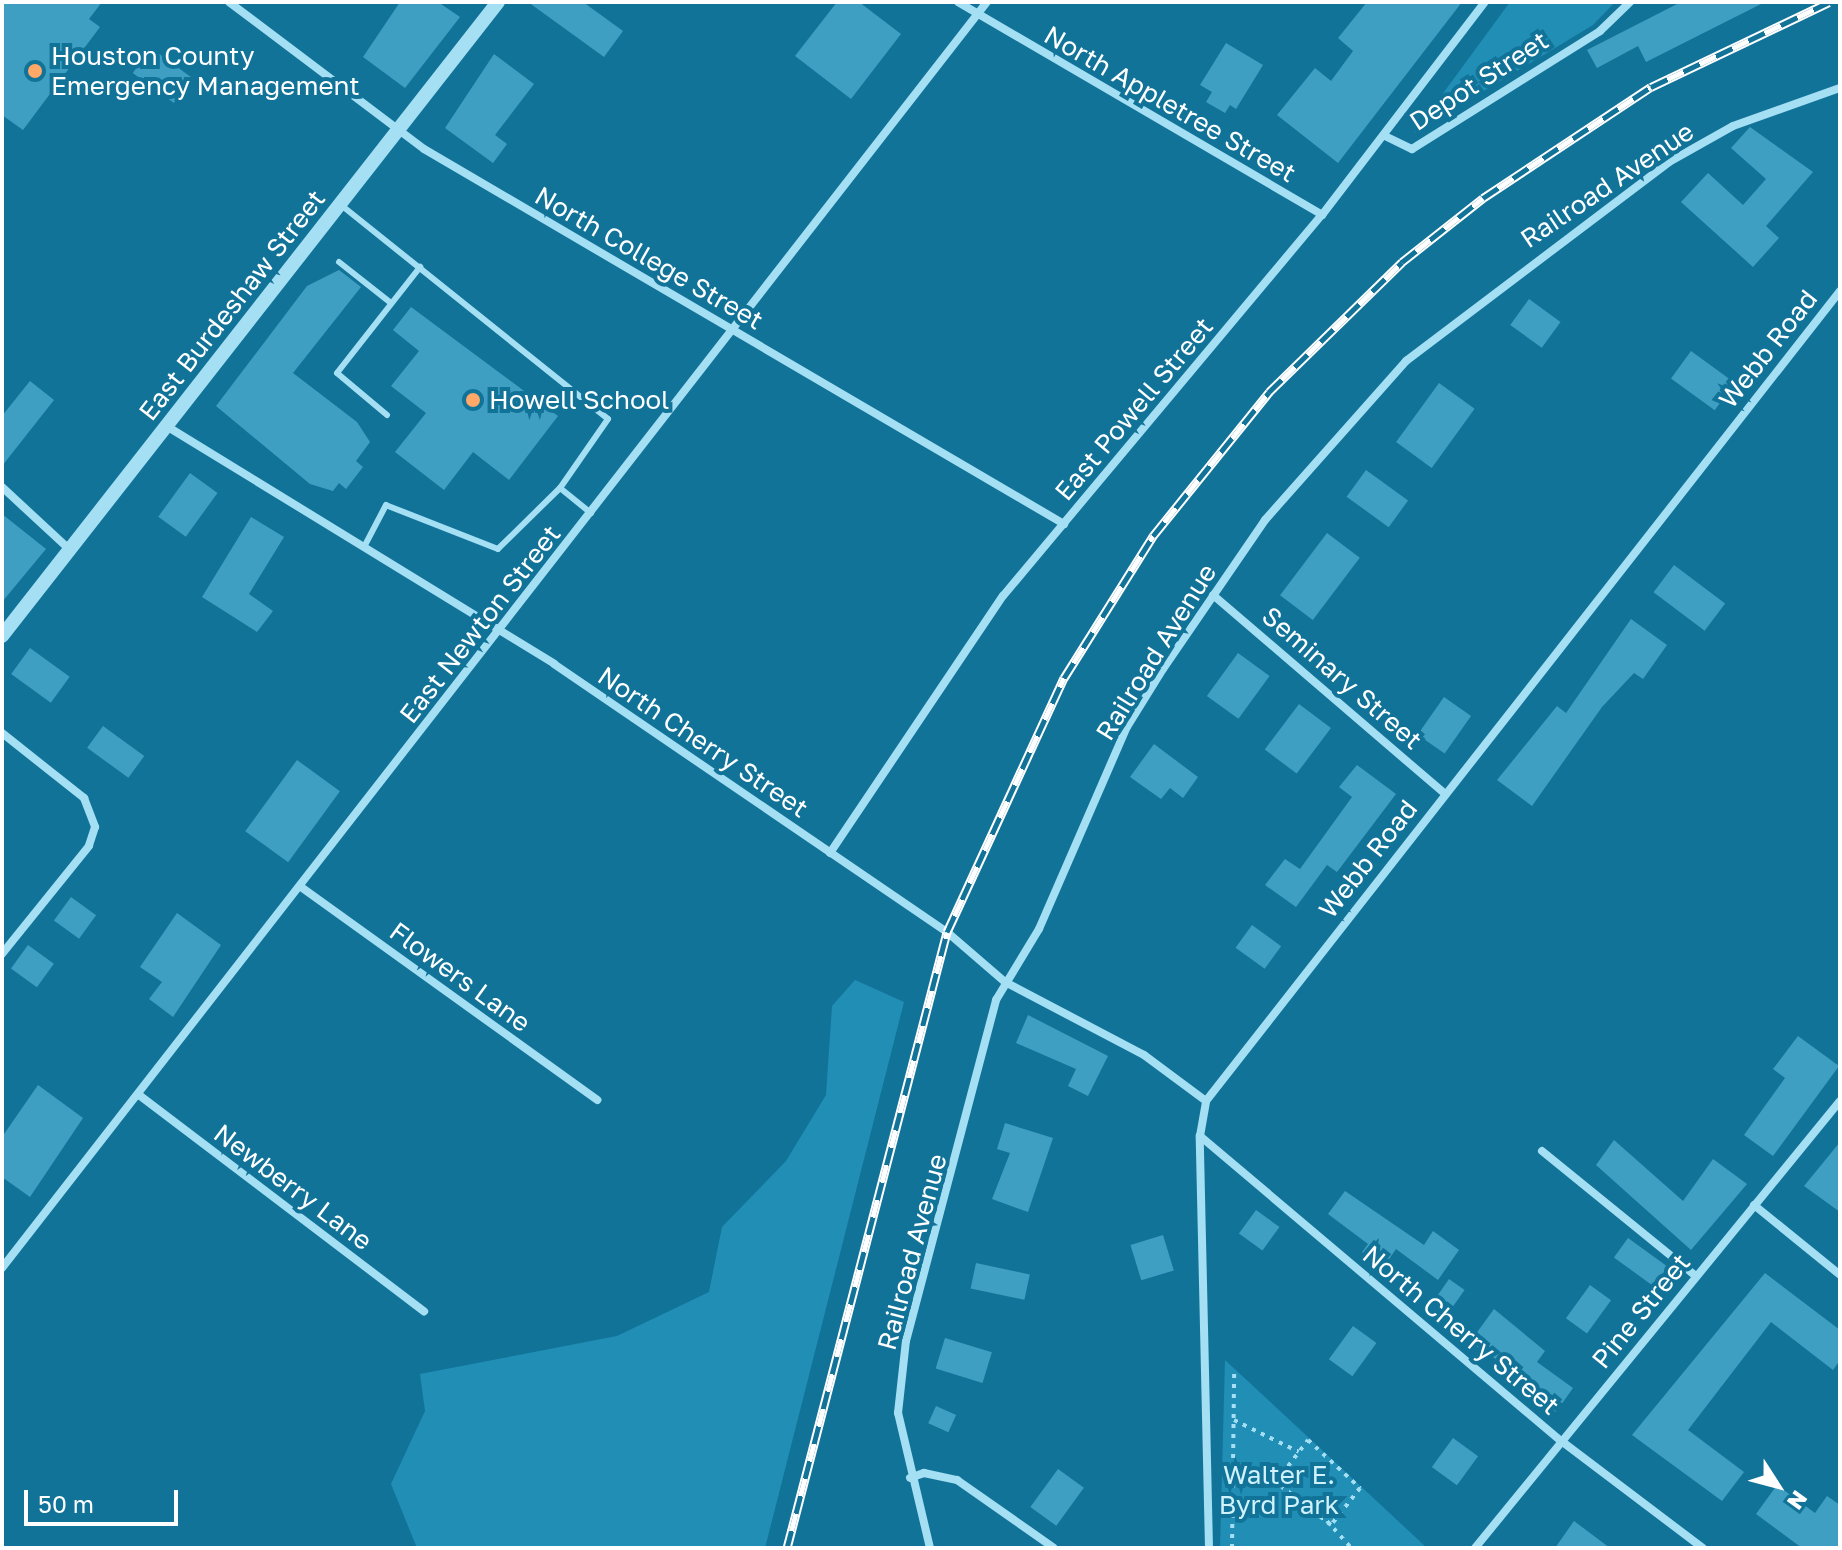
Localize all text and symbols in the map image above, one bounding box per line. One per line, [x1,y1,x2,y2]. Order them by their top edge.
street label: North Appletree Street [1039,19,1301,189]
street label: Depot Street [1404,25,1554,137]
place label: Houston County Emergency Management [51,40,360,102]
marker: Houston County Emergency Management [26,62,44,80]
street label: Railroad Avenue [1515,116,1699,254]
street label: North College Street [529,180,769,336]
street label: East Burdeshaw Street [132,184,332,426]
street label: Webb Road [1712,284,1824,414]
street label: East Powell Street [1048,311,1220,507]
place label: Howell School [489,384,669,416]
marker: Howell School [464,391,482,409]
street label: East Newton Street [393,519,567,729]
street label: Railroad Avenue [1089,558,1223,746]
street label: Seminary Street [1256,600,1428,756]
street label: North Cherry Street [592,660,814,824]
street label: Webb Road [1312,794,1424,924]
street label: Flowers Lane [384,916,536,1038]
street label: Newberry Lane [208,1117,378,1257]
street label: Railroad Avenue [871,1150,953,1354]
street label: North Cherry Street [1356,1239,1566,1421]
street label: Pine Street [1585,1247,1697,1375]
north arrow [1738,1446,1818,1526]
park label: Walter E. Byrd Park [1219,1459,1339,1520]
scale bar [28,1474,182,1524]
text: N [1782,1486,1814,1515]
text: 50 m [38,1489,94,1518]

